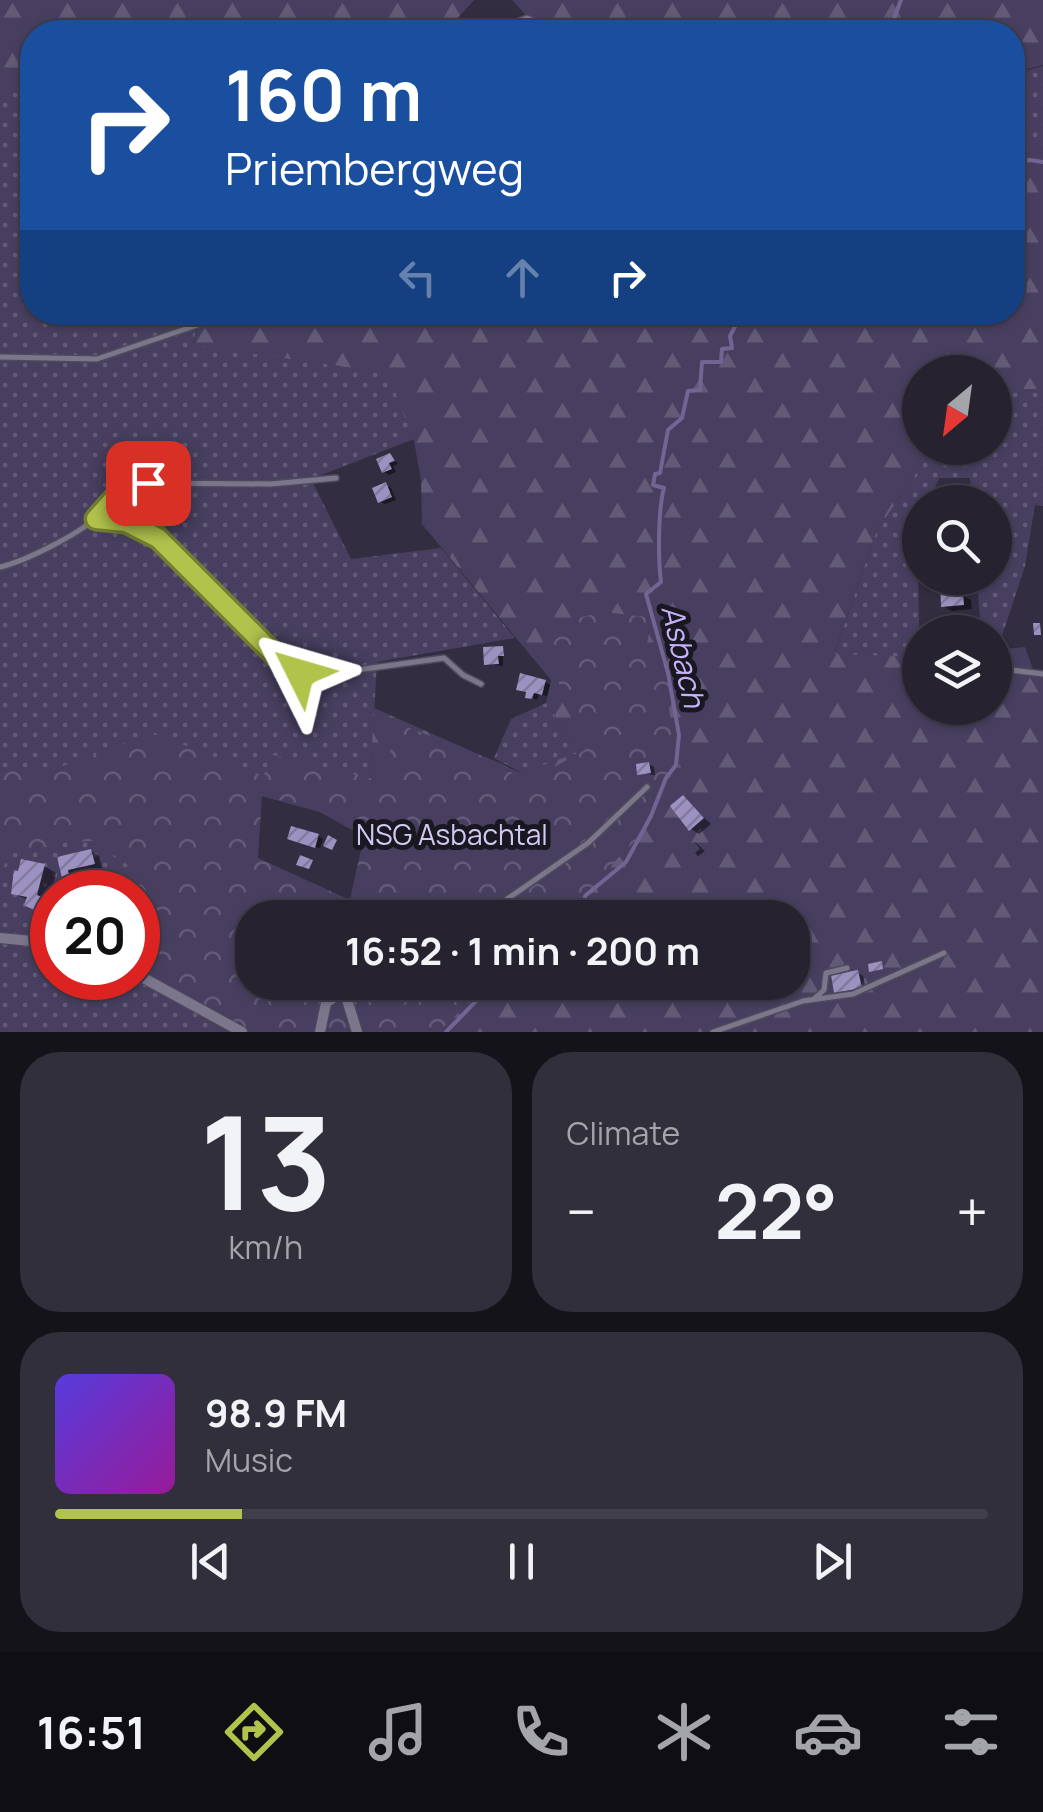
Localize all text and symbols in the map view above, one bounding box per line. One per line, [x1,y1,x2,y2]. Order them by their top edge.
text: 160 m [225,46,422,142]
icon: right [60,60,190,190]
text: Priembergweg [225,137,524,199]
icon: left [390,250,445,305]
icon: ahead [495,250,550,305]
icon: right [600,250,655,305]
north arrow [902,355,1012,465]
map controls [902,355,1012,725]
pin [106,441,191,526]
icon: arrive [121,456,176,511]
button: search [902,485,1012,595]
water label: Asbach [652,601,716,712]
button: layers [902,615,1012,725]
position arrow [248,621,352,725]
park label: NSG Asbachtal [356,815,548,853]
speed limit sign: 20 [30,870,160,1000]
text: 16:52 · 1 min · 200 m [345,924,700,976]
text: 13 [199,1071,332,1249]
text: Climate [567,1111,680,1155]
text: 22° [715,1159,838,1262]
text: − [567,1173,596,1249]
text: + [956,1173,988,1249]
text: km/h [229,1225,303,1269]
text: 98.9 FM [205,1386,347,1438]
text: Music [205,1438,293,1482]
icon: previous [183,1534,238,1589]
icon: pause [494,1534,549,1589]
icon: next [805,1534,860,1589]
icon: directions [219,1697,289,1767]
icon: music [363,1697,433,1767]
icon: phone [506,1697,576,1767]
icon: climate [649,1697,719,1767]
icon: car [793,1697,863,1767]
icon: filters [936,1697,1006,1767]
text: 16:51 [37,1701,146,1763]

